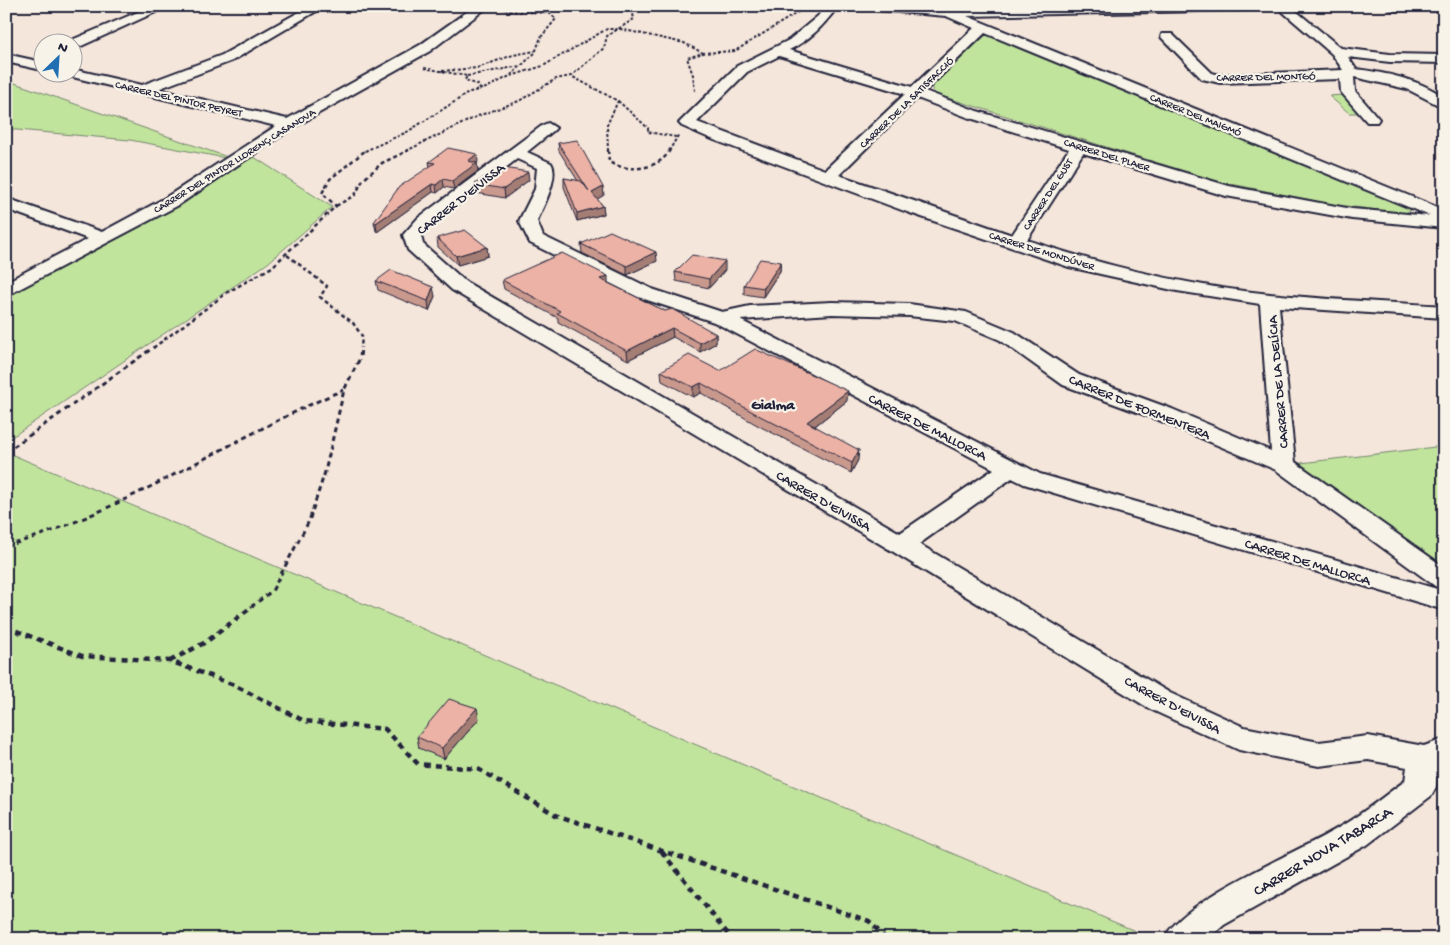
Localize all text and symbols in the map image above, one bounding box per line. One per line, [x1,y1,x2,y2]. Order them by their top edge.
north arrow [32,32,82,82]
text: N [55,39,70,58]
street label: CARRER DE LA SATISFACCIÓ [857,54,957,151]
street label: CARRER DEL MONTGÓ [1216,70,1316,85]
street label: CARRER DEL PINTOR PEYRET [114,79,244,121]
street label: CARRER DEL MAIGMÓ [1148,91,1244,140]
street label: CARRER DEL PINTOR LLORENÇ CASANOVA [152,106,319,217]
street label: CARRER DEL PLAER [1062,137,1152,175]
street label: CARRER DEL GUST [1021,157,1077,233]
street label: CARRER D'EIVISSA [414,160,510,240]
street label: CARRER DE MONDÚVER [987,229,1097,274]
street label: CARRER DE LA DELÍCIA [1265,314,1294,449]
street label: CARRER DE FORMENTERA [1066,372,1213,445]
street label: CARRER DE MALLORCA [865,391,990,466]
district label: Gialma [751,397,795,415]
street label: CARRER D'EIVISSA [772,468,874,537]
street label: CARRER DE MALLORCA [1242,536,1373,591]
street label: CARRER D'EIVISSA [1121,674,1224,739]
street label: CARRER NOVA TABARCA [1251,803,1398,902]

